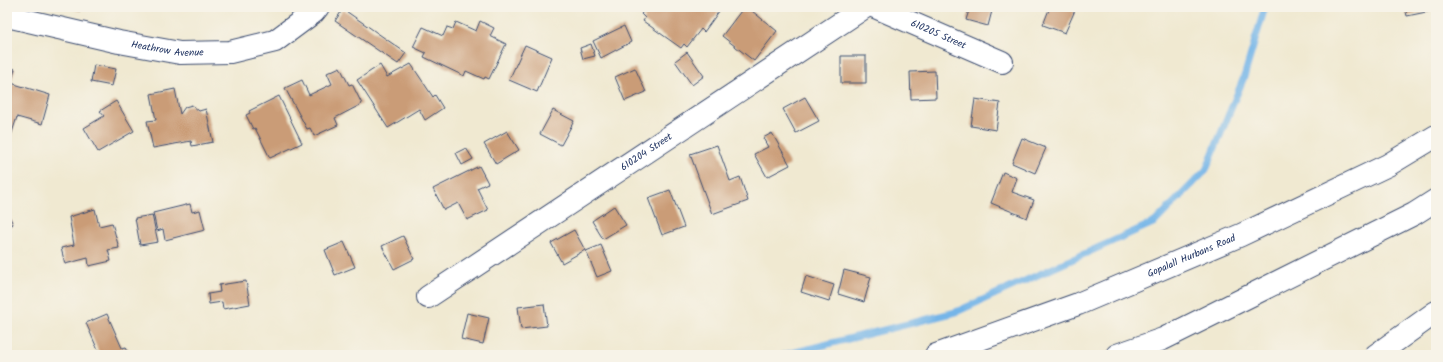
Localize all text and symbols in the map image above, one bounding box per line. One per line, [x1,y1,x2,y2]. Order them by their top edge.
street label: 610205 Street [908,15,969,54]
street label: Heathrow Avenue [130,36,204,61]
street label: 610204 Street [617,129,676,175]
street label: Gopalall Hurbans Road [1145,230,1239,282]

